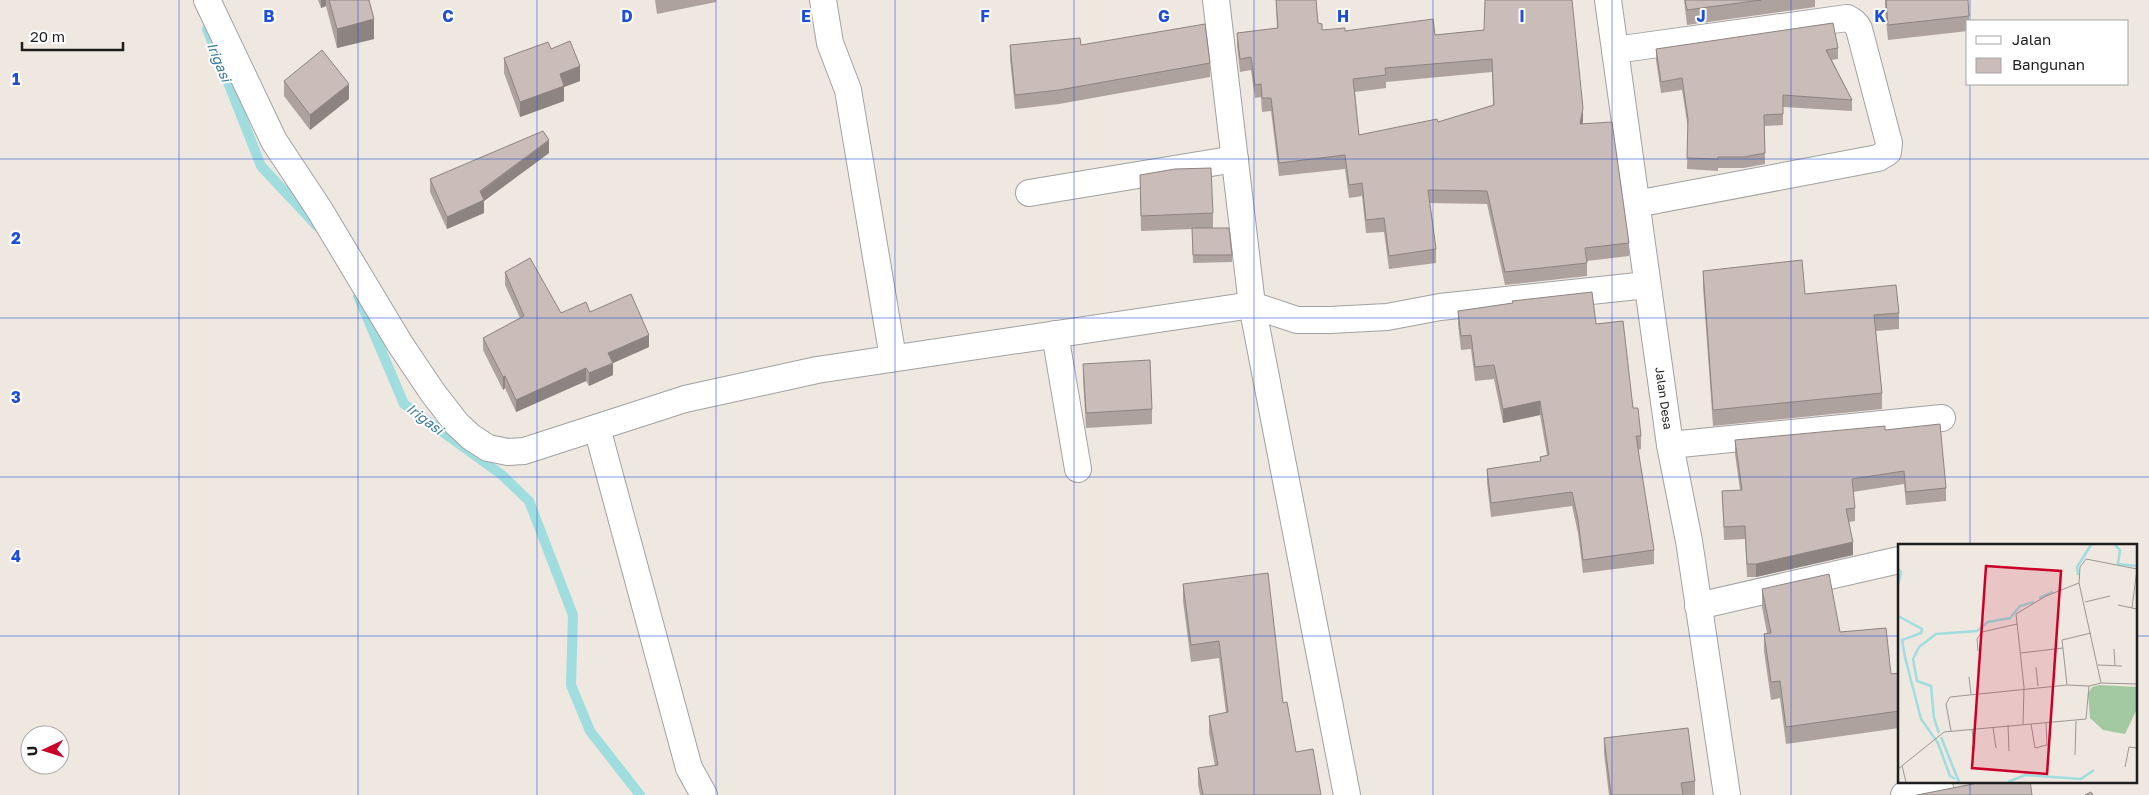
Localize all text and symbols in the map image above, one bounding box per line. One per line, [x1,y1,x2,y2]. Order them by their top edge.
text: B [263,6,275,26]
text: C [442,6,454,26]
text: D [621,6,633,26]
text: E [801,6,811,26]
text: F [980,6,990,26]
text: G [1158,6,1170,26]
text: H [1337,6,1349,26]
text: I [1519,6,1525,26]
text: J [1696,6,1706,26]
text: K [1874,6,1886,26]
scale bar [22,20,124,52]
legend [1966,20,2129,85]
text: 20 m [30,27,65,45]
text: Jalan [2012,30,2051,48]
water label: Irigasi [204,39,236,86]
text: Bangunan [2012,55,2085,73]
text: 1 [12,69,20,89]
text: 2 [11,228,21,248]
street label: Jalan Desa [1652,366,1676,430]
text: 3 [11,387,21,407]
water label: Irigasi [404,399,449,439]
inset map [1898,544,2136,782]
text: 4 [11,546,21,566]
north arrow [20,725,70,775]
text: U [23,745,40,757]

